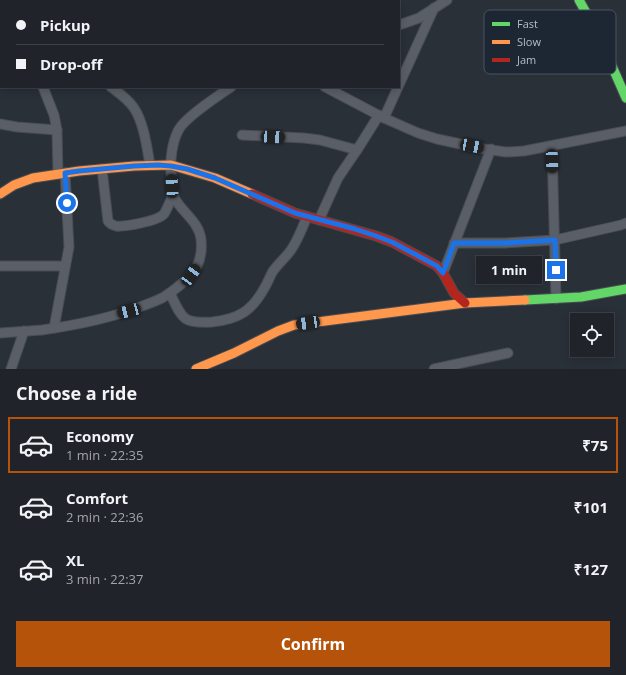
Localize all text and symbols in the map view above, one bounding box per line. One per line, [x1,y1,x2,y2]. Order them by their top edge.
legend [484,10,616,74]
text: Pickup [40,15,90,35]
text: Fast [517,16,538,31]
text: Slow [517,34,541,49]
text: Jam [516,52,536,67]
text: Drop-off [40,54,102,74]
car [261,130,285,144]
car [459,138,485,154]
car [546,149,558,173]
car [165,174,179,198]
route start [58,194,76,212]
callout: 1 min [476,256,542,284]
text: 1 min [491,261,527,279]
route end [547,261,565,279]
car [179,262,203,288]
car [116,302,142,320]
map controls [570,313,614,357]
button: locate [570,313,614,357]
car [295,315,321,331]
text: Choose a ride [16,381,137,405]
text: Economy [66,426,134,446]
icon: car [18,427,54,463]
text: ₹75 [582,435,608,455]
text: 1 min · 22:35 [66,446,143,464]
text: Comfort [66,488,128,508]
icon: car [18,489,54,525]
text: ₹101 [574,497,608,517]
text: 2 min · 22:36 [66,508,143,526]
text: XL [66,550,84,570]
icon: car [18,551,54,587]
text: ₹127 [574,559,608,579]
text: 3 min · 22:37 [66,570,143,588]
button: Confirm [16,621,610,667]

